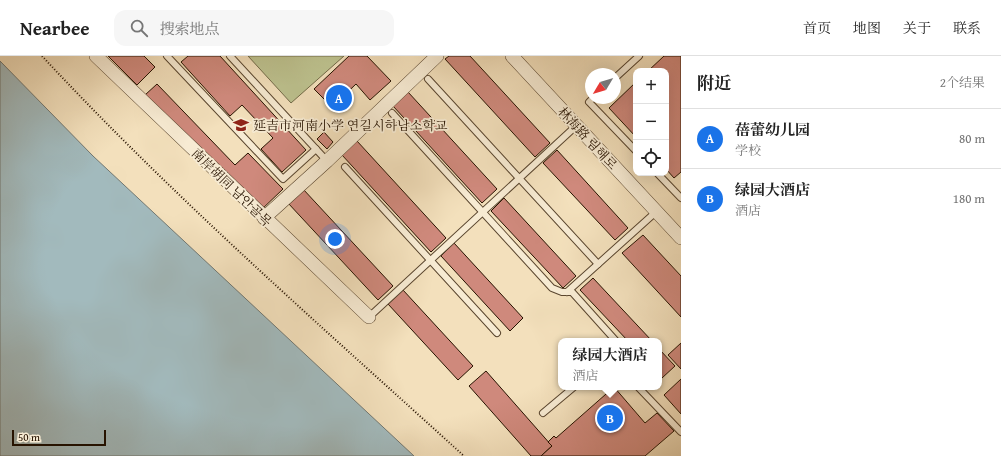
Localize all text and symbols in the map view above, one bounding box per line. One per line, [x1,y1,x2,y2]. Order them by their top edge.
search box [114,10,394,46]
text: Nearbee [20,14,90,42]
icon: search [128,17,150,39]
text: 搜索地点 [160,18,220,39]
text: 首页 [803,18,831,38]
text: 地图 [853,18,881,38]
text: 关于 [903,18,931,38]
text: 联系 [953,18,981,38]
north arrow [585,68,621,104]
map controls [633,68,669,176]
button: + [633,68,669,104]
text: 附近 [697,70,731,95]
text: 2个结果 [940,73,985,92]
pin: A [326,83,352,113]
street label: 林海路 림해로 [554,103,622,174]
button: − [633,104,669,140]
school or university icon: 延吉市河南小学 연길시하남소학교 [232,116,250,134]
place label: 延吉市河南小学 연길시하남소학교 [253,116,448,135]
text: 蓓蕾幼儿园 [735,119,810,140]
text: A [706,129,714,148]
text: 80 m [959,129,985,148]
button: locate [633,140,669,176]
text: 学校 [735,141,761,160]
street label: 南岸胡同 남안골목 [187,144,276,231]
text: 绿园大酒店 [735,179,810,200]
text: B [706,189,714,208]
text: 180 m [953,189,985,208]
text: 酒店 [735,201,761,220]
your location [325,229,345,249]
popup [558,338,662,390]
text: 绿园大酒店 [572,344,648,365]
text: 酒店 [572,366,599,385]
pin: B [597,403,623,433]
scale bar [12,428,106,447]
text: 50 m [18,429,40,445]

